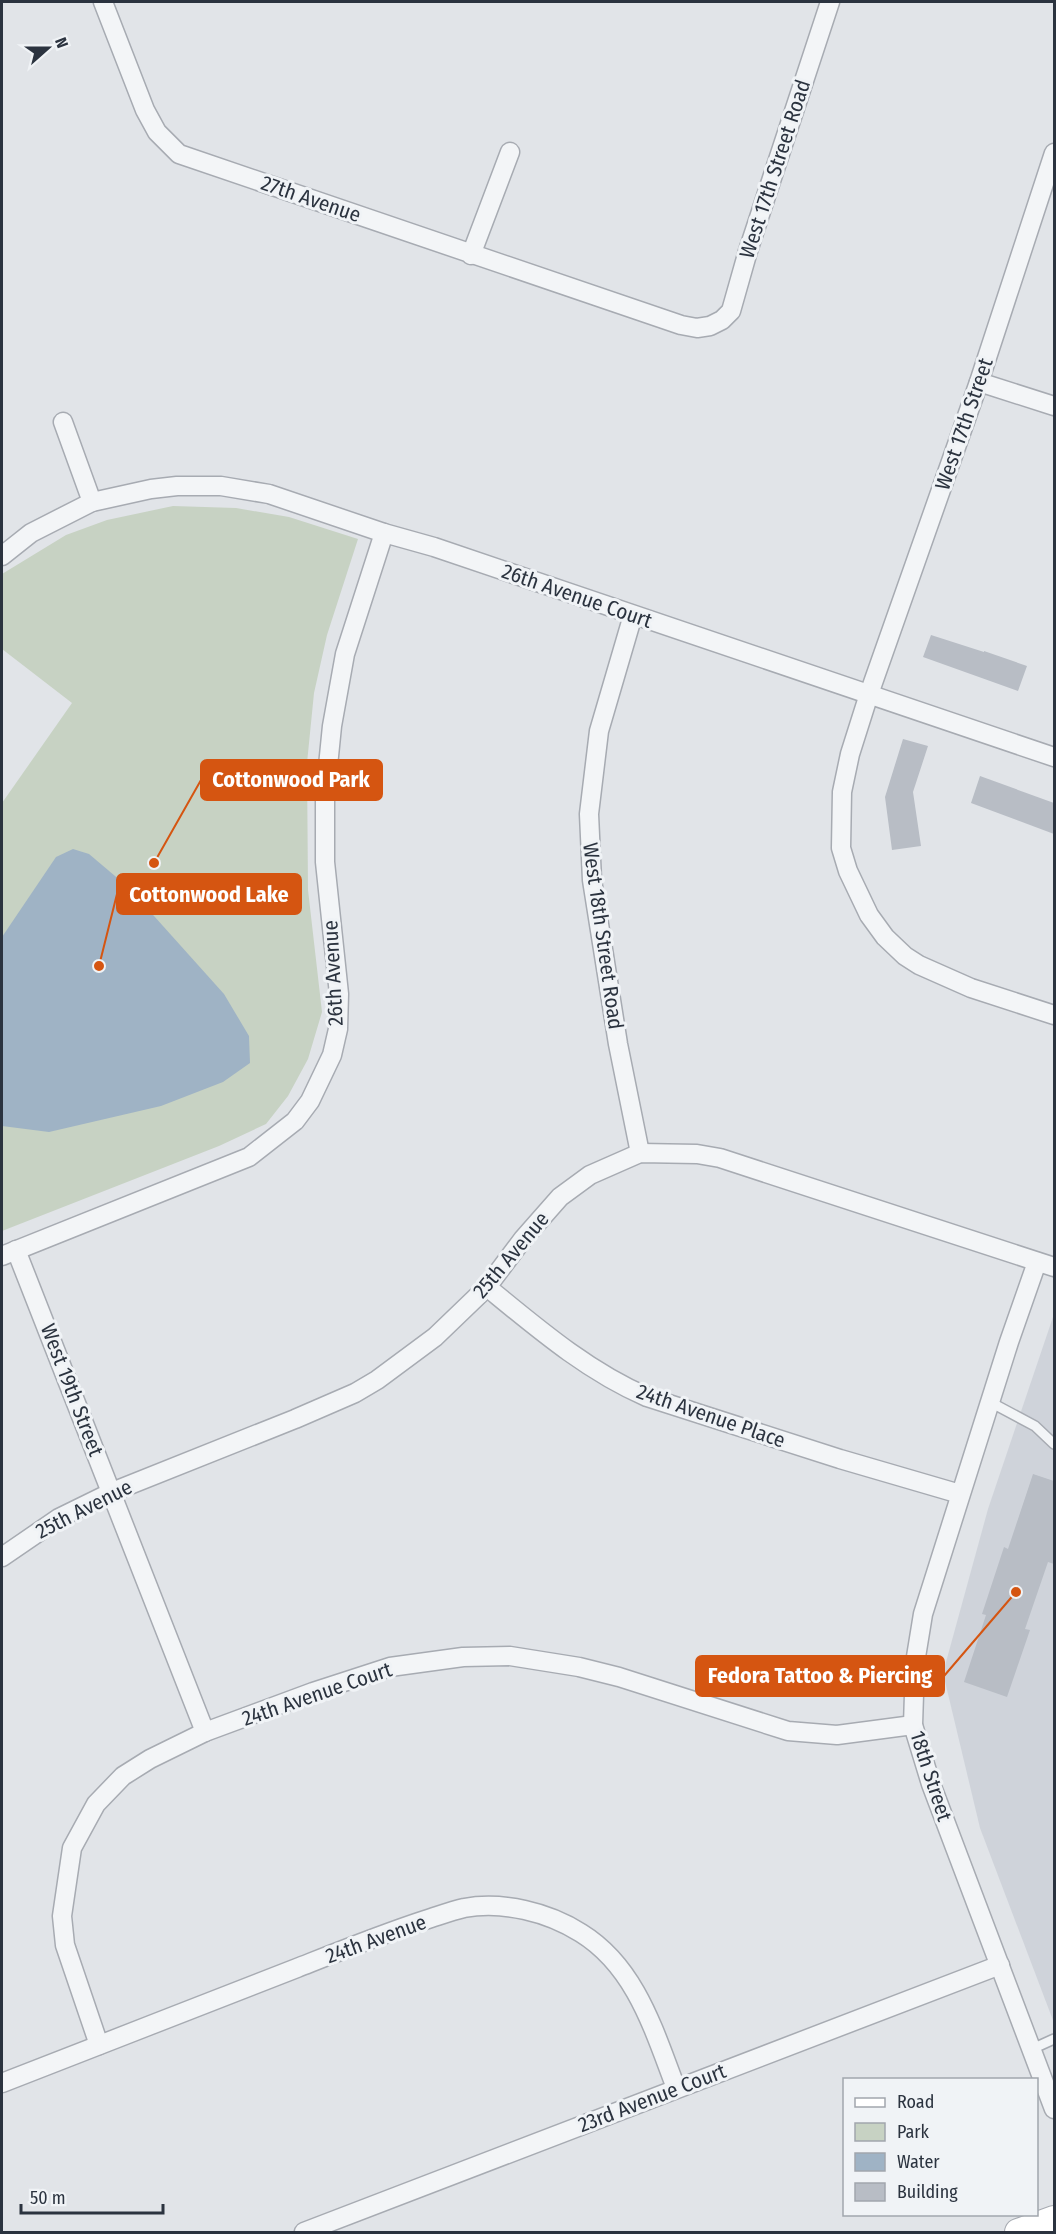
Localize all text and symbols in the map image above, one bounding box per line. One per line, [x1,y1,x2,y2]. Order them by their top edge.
north arrow [18,18,78,78]
text: N [51,35,72,51]
street label: West 17th Street Road [734,76,816,262]
street label: 27th Avenue [258,170,364,228]
street label: West 17th Street [929,354,999,493]
street label: 26th Avenue Court [499,558,656,634]
callout: Cottonwood Park [201,760,382,800]
text: Cottonwood Park [212,766,371,793]
street label: West 18th Street Road [577,841,629,1031]
callout: Cottonwood Lake [117,874,301,914]
text: Cottonwood Lake [129,881,289,908]
street label: 26th Avenue [317,920,349,1026]
street label: 25th Avenue [467,1207,555,1303]
street label: West 19th Street [35,1320,109,1460]
street label: 24th Avenue Place [633,1378,789,1454]
street label: 25th Avenue [31,1474,137,1544]
street label: 24th Avenue Court [239,1656,395,1732]
callout: Fedora Tattoo & Piercing [696,1656,944,1696]
text: Fedora Tattoo & Piercing [708,1662,932,1689]
street label: 18th Street [904,1728,958,1824]
street label: 24th Avenue [322,1909,430,1969]
street label: 23rd Avenue Court [574,2058,730,2138]
legend [843,2078,1038,2216]
text: Road [897,2091,934,2113]
text: Park [897,2121,930,2143]
text: Water [897,2151,940,2173]
scale bar [21,2177,164,2215]
text: Building [897,2181,958,2203]
text: 50 m [30,2187,66,2209]

